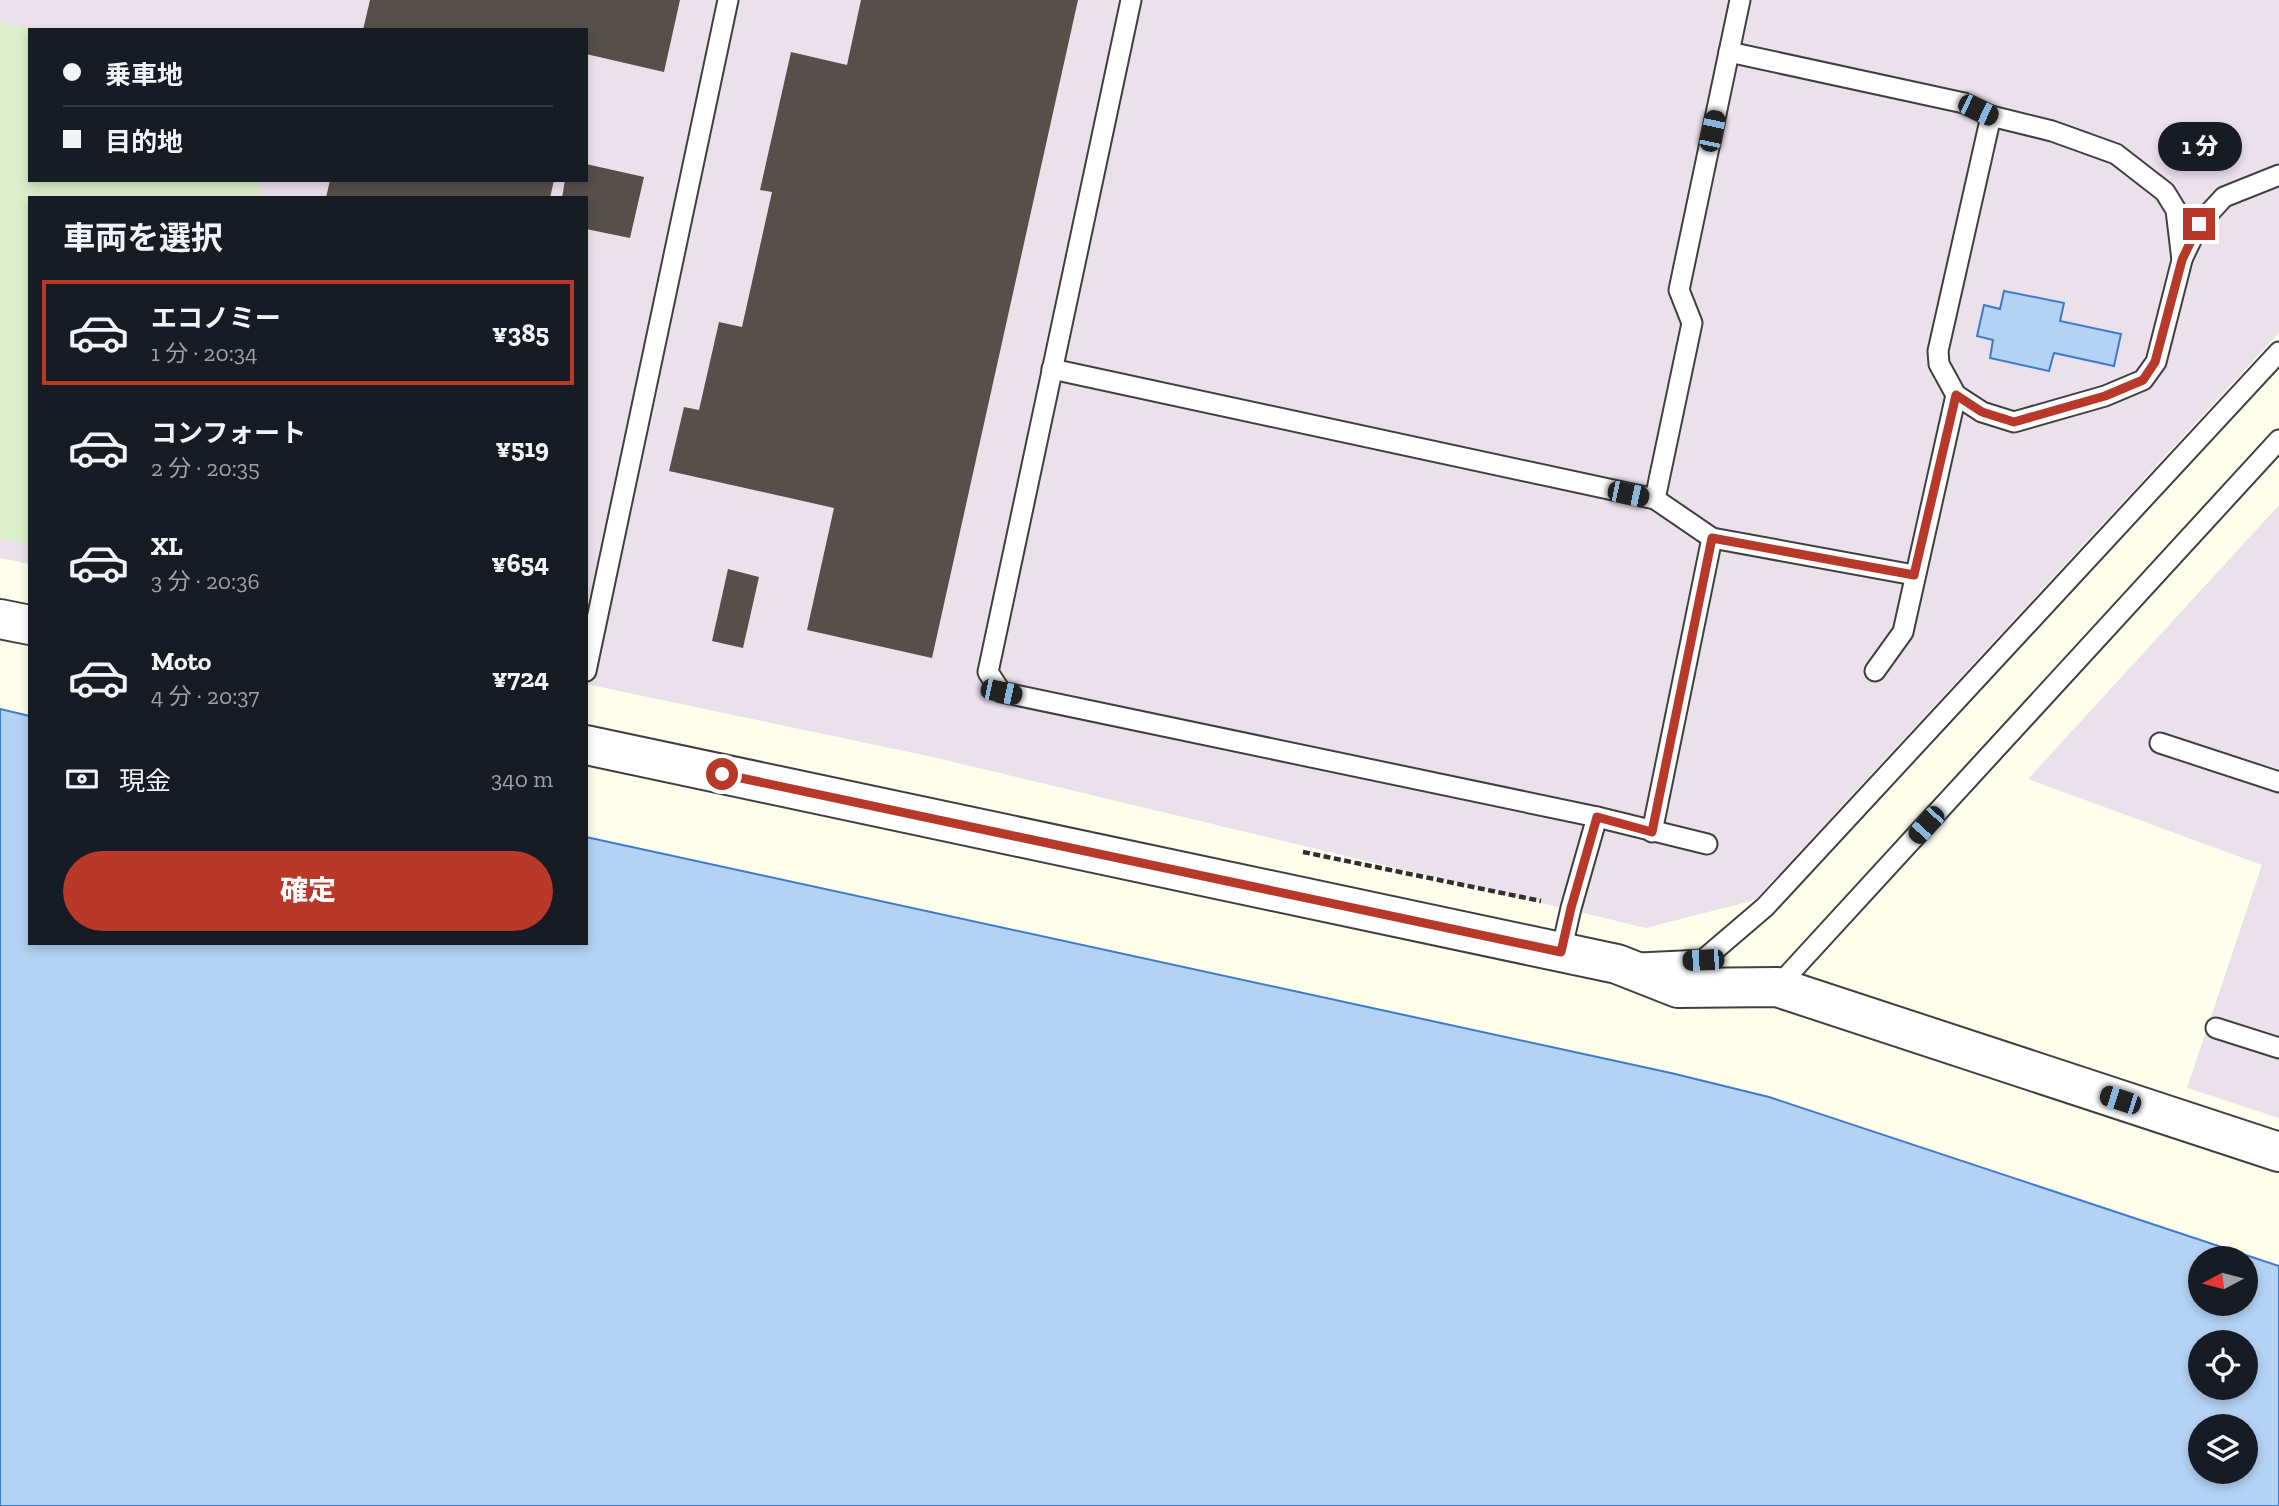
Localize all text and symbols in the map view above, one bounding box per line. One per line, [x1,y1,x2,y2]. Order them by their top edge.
text: 乗車地 [105,59,183,91]
car [1955,91,2002,129]
car [1698,108,1727,154]
callout: 1 分 [2157,122,2241,172]
text: 目的地 [105,126,183,158]
text: 1 分 [2182,132,2218,160]
route end [2183,208,2215,240]
text: 車両を選択 [63,219,223,257]
icon: car [67,301,130,364]
text: エコノミー [151,302,281,334]
text: ¥385 [492,317,549,349]
text: 1 分 · 20:34 [151,339,257,367]
icon: car [67,416,130,479]
text: コンフォート [151,417,306,449]
text: ¥519 [496,432,549,464]
text: 2 分 · 20:35 [151,454,260,482]
car [1606,479,1651,509]
text: XL [151,530,183,562]
icon: car [67,531,130,594]
text: ¥654 [491,547,549,579]
text: 3 分 · 20:36 [151,567,260,595]
text: Moto [151,645,211,677]
icon: car [67,646,130,709]
text: ¥724 [492,662,549,694]
car [979,677,1024,707]
text: 4 分 · 20:37 [151,682,259,710]
route start [706,758,738,790]
icon: cash [63,760,101,798]
text: 現金 [119,765,171,797]
text: 340 m [491,765,553,793]
car [1905,802,1948,848]
button: 確定 [63,851,553,931]
car [1682,949,1725,971]
car [2097,1084,2144,1116]
north arrow [2188,1246,2258,1316]
map controls [2188,1246,2258,1484]
button: locate [2188,1330,2258,1400]
button: layers [2188,1414,2258,1484]

